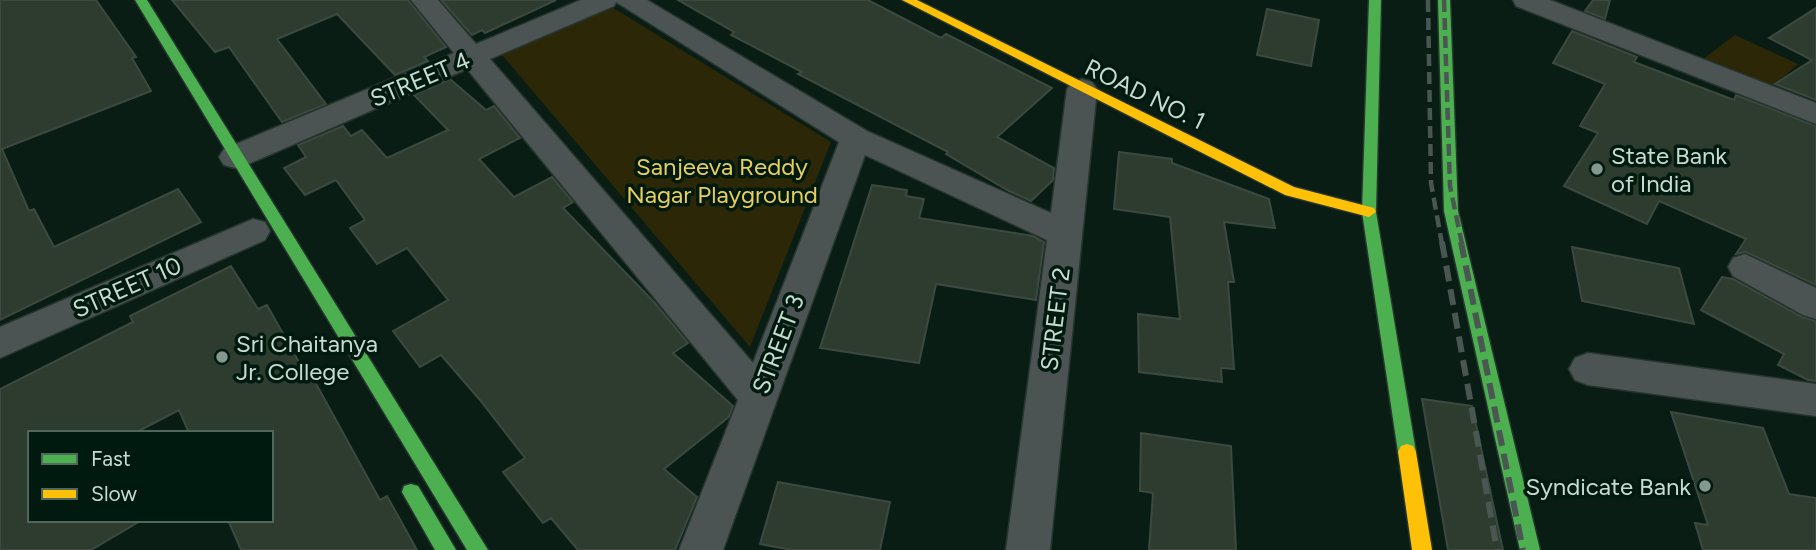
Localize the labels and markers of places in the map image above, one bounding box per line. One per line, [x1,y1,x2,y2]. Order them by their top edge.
place label: State Bank of India [1611,141,1727,198]
marker: State Bank of India [1589,161,1605,177]
place label: Sri Chaitanya Jr. College [236,329,378,386]
marker: Sri Chaitanya Jr. College [214,349,230,365]
place label: Syndicate Bank [1525,472,1691,501]
marker: Syndicate Bank [1697,478,1713,494]

